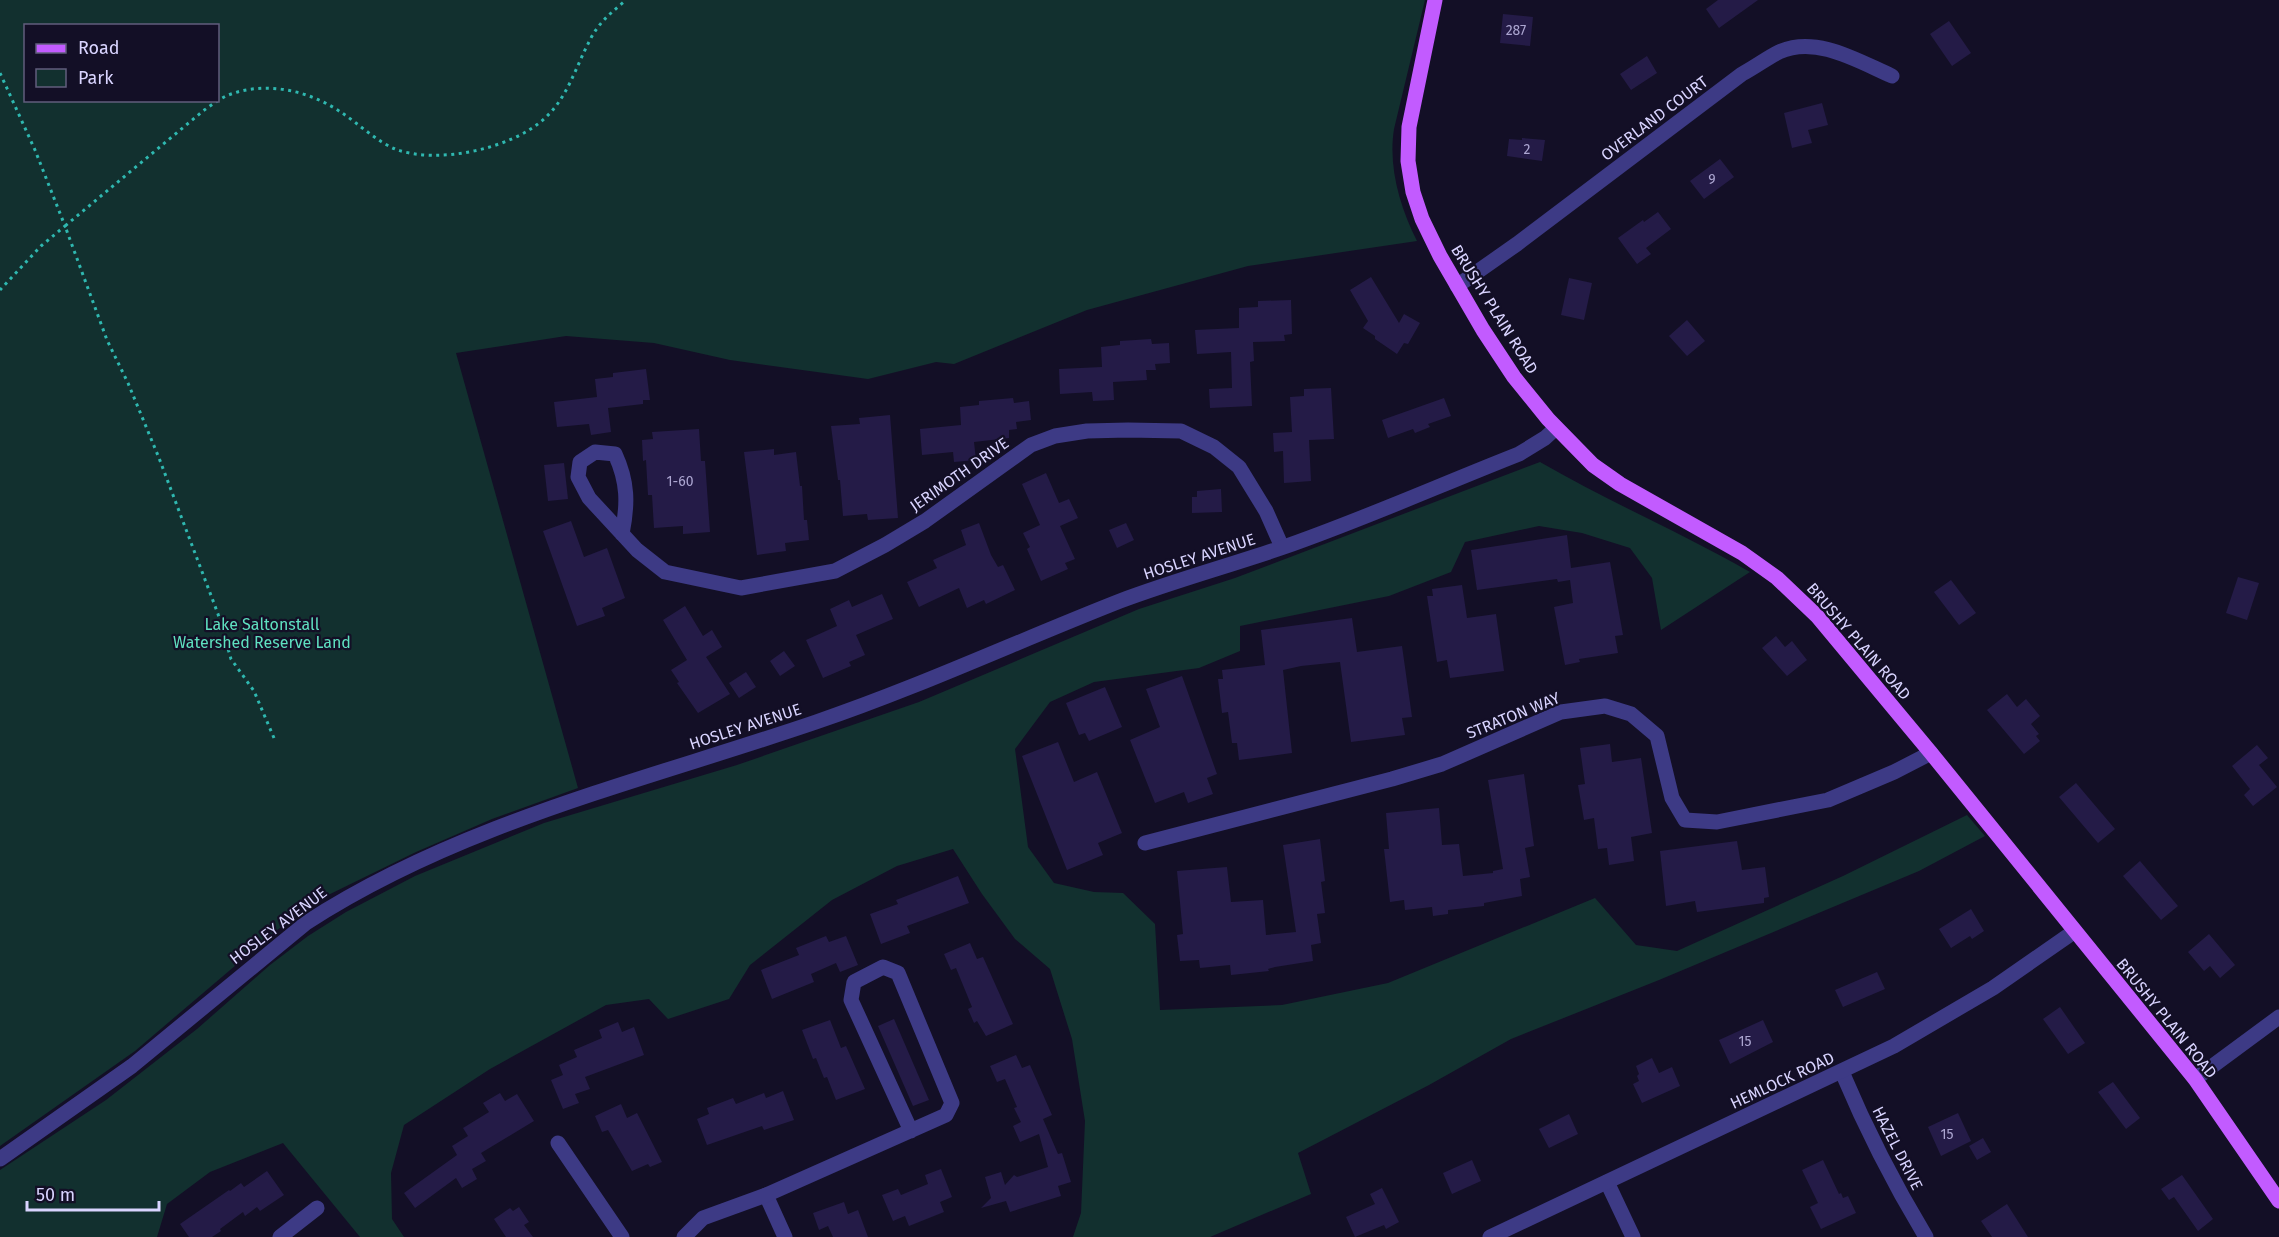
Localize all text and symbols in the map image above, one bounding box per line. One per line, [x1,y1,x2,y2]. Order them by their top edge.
house number: 287 [1506,22,1526,39]
legend [24,24,219,102]
text: Road [78,37,120,59]
text: Park [78,67,114,89]
street label: OVERLAND COURT [1597,72,1712,165]
house number: 2 [1524,141,1531,158]
house number: 9 [1708,171,1716,188]
street label: BRUSHY PLAIN ROAD [1447,241,1542,377]
street label: JERIMOTH DRIVE [906,433,1012,516]
house number: 1-60 [667,473,694,490]
street label: HOSLEY AVENUE [1141,529,1258,584]
street label: BRUSHY PLAIN ROAD [1803,579,1915,704]
park label: Lake Saltonstall Watershed Reserve Land [173,615,351,652]
street label: STRATON WAY [1464,688,1563,743]
street label: HOSLEY AVENUE [687,699,804,754]
street label: HOSLEY AVENUE [226,883,331,968]
street label: BRUSHY PLAIN ROAD [2112,955,2221,1082]
house number: 15 [1738,1033,1752,1050]
street label: HEMLOCK ROAD [1727,1048,1837,1113]
street label: HAZEL DRIVE [1868,1103,1927,1193]
house number: 15 [1940,1126,1954,1143]
scale bar [27,1174,159,1212]
text: 50 m [36,1184,75,1206]

